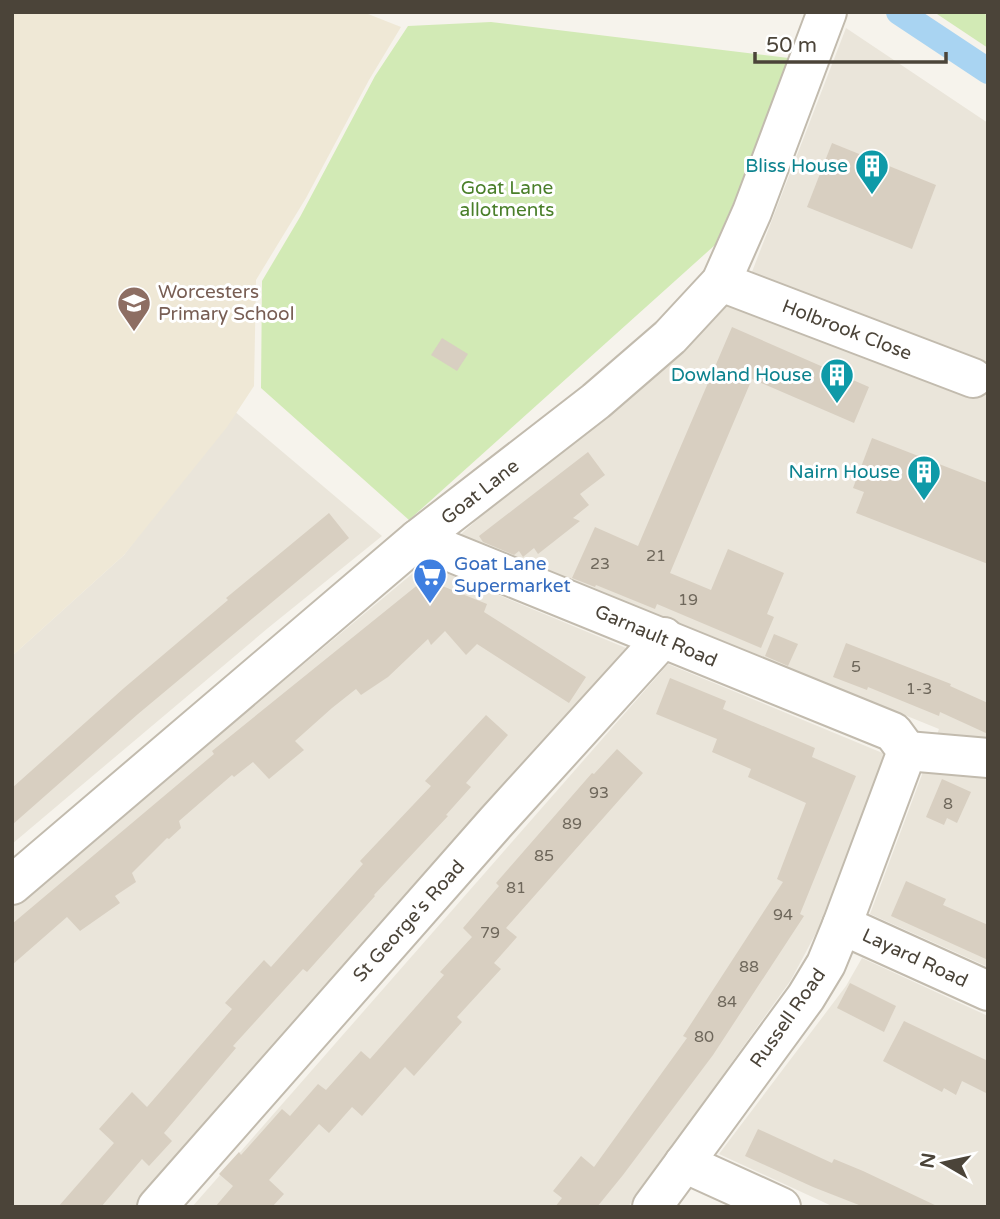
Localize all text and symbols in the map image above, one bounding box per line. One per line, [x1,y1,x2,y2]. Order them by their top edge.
scale bar [755,21,946,65]
text: 50 m [766,33,817,58]
building icon: Bliss House [853,147,891,196]
place label: Bliss House [745,155,848,177]
park label: Goat Lane allotments [460,177,554,221]
place label: Worcesters Primary School [158,281,294,325]
school or university icon: Worcesters Primary School [115,284,153,333]
street label: Holbrook Close [779,295,915,365]
building icon: Dowland House [818,356,856,405]
place label: Dowland House [671,364,812,386]
building icon: Nairn House [905,453,943,502]
street label: Goat Lane [437,455,523,529]
place label: Nairn House [788,461,900,483]
house number: 21 [646,546,666,566]
place label: Goat Lane Supermarket [454,553,571,597]
house number: 23 [590,554,610,574]
supermarket icon: Goat Lane Supermarket [411,556,449,605]
house number: 19 [678,590,698,610]
street label: Garnault Road [592,600,720,672]
house number: 5 [851,657,861,677]
house number: 1-3 [906,679,932,699]
house number: 93 [589,783,609,803]
house number: 8 [943,794,953,814]
house number: 89 [562,814,582,834]
house number: 85 [534,846,554,866]
street label: St George's Road [349,856,469,986]
house number: 81 [506,878,526,898]
house number: 94 [773,905,793,925]
house number: 79 [480,923,500,943]
street label: Layard Road [859,924,971,992]
house number: 88 [739,957,759,977]
street label: Russell Road [746,964,830,1072]
house number: 84 [717,992,737,1012]
house number: 80 [694,1027,714,1047]
north arrow [909,1128,979,1198]
text: N [916,1151,940,1170]

